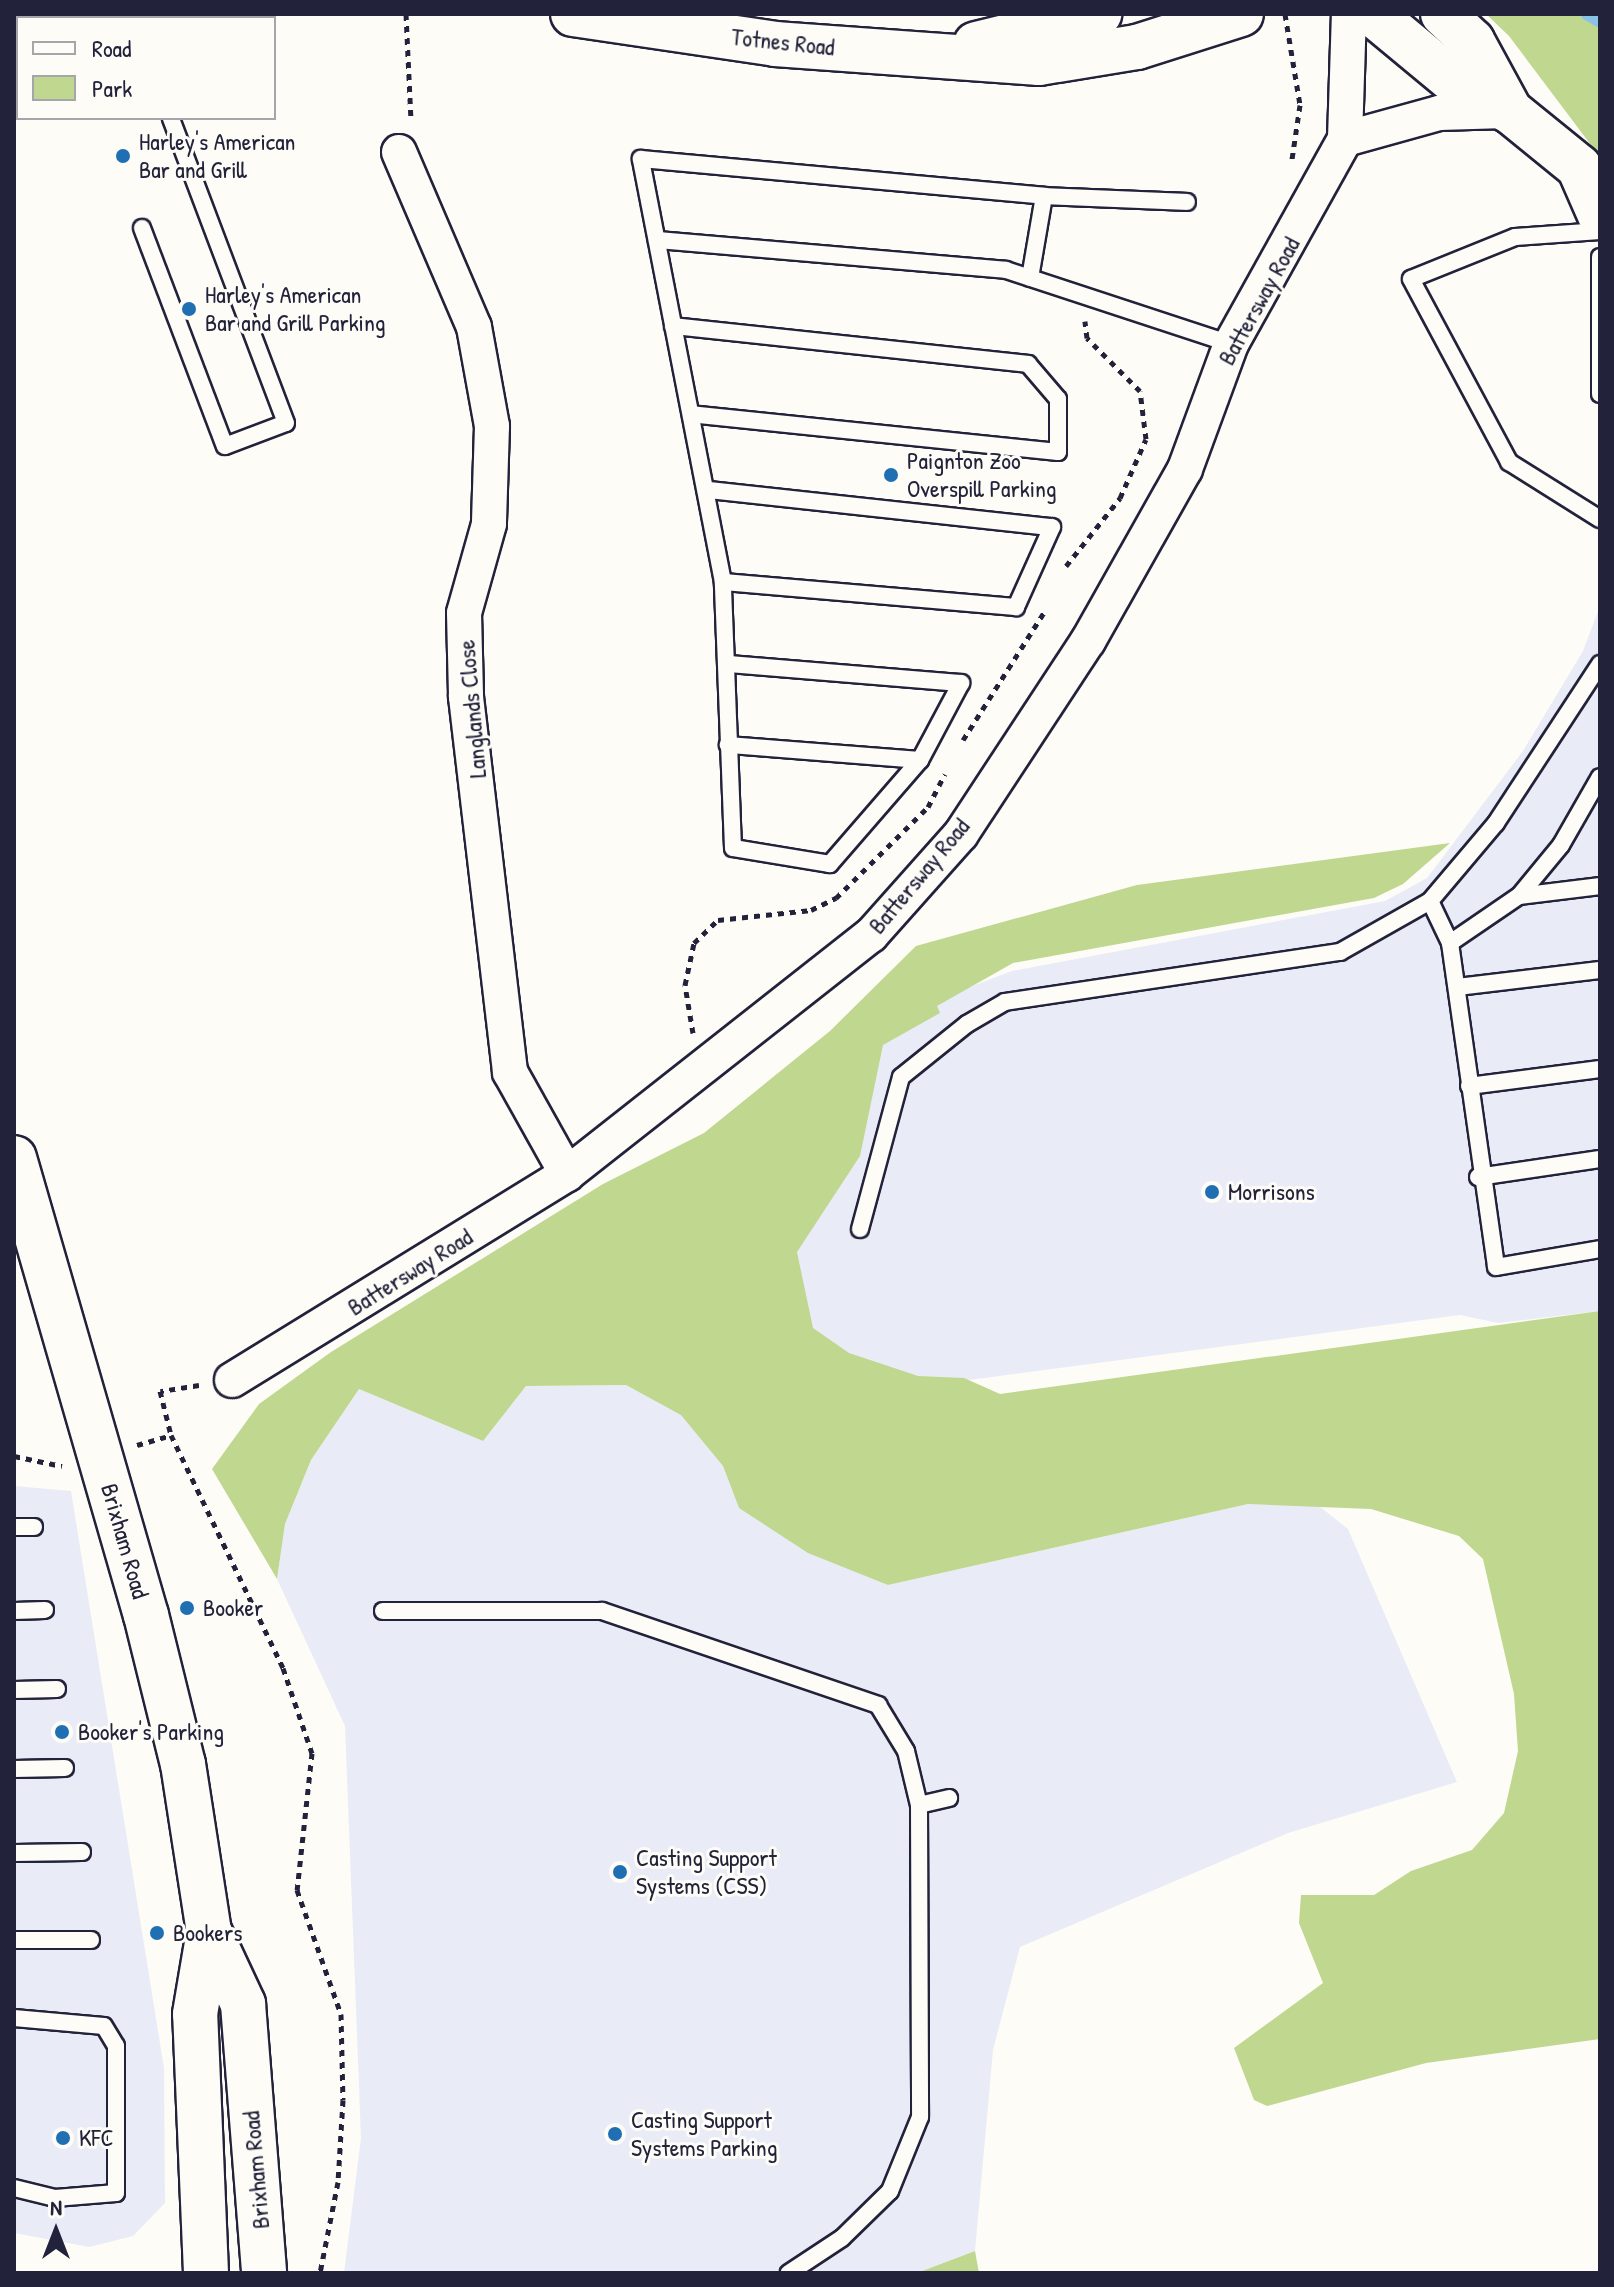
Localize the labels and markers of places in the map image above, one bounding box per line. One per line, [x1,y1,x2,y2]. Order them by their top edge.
place label: Harley's American Bar and Grill [139,128,295,184]
marker: Harley's American Bar and Grill [114,147,132,165]
place label: Harley's American Bar and Grill Parking [205,281,386,337]
marker: Harley's American Bar and Grill Parking [180,300,198,318]
place label: Paignton Zoo Overspill Parking [907,447,1057,503]
marker: Paignton Zoo Overspill Parking [882,466,900,484]
place label: Morrisons [1228,1178,1315,1206]
marker: Morrisons [1203,1183,1221,1201]
place label: Booker [203,1594,263,1622]
marker: Booker [178,1599,196,1617]
place label: Booker's Parking [78,1718,224,1746]
marker: Booker's Parking [53,1723,71,1741]
place label: Casting Support Systems (CSS) [636,1844,777,1900]
marker: Casting Support Systems (CSS) [611,1863,629,1881]
place label: Bookers [173,1919,243,1947]
marker: Bookers [148,1924,166,1942]
place label: Casting Support Systems Parking [631,2106,777,2162]
place label: KFC [79,2124,114,2152]
marker: Casting Support Systems Parking [606,2125,624,2143]
marker: KFC [54,2129,72,2147]

